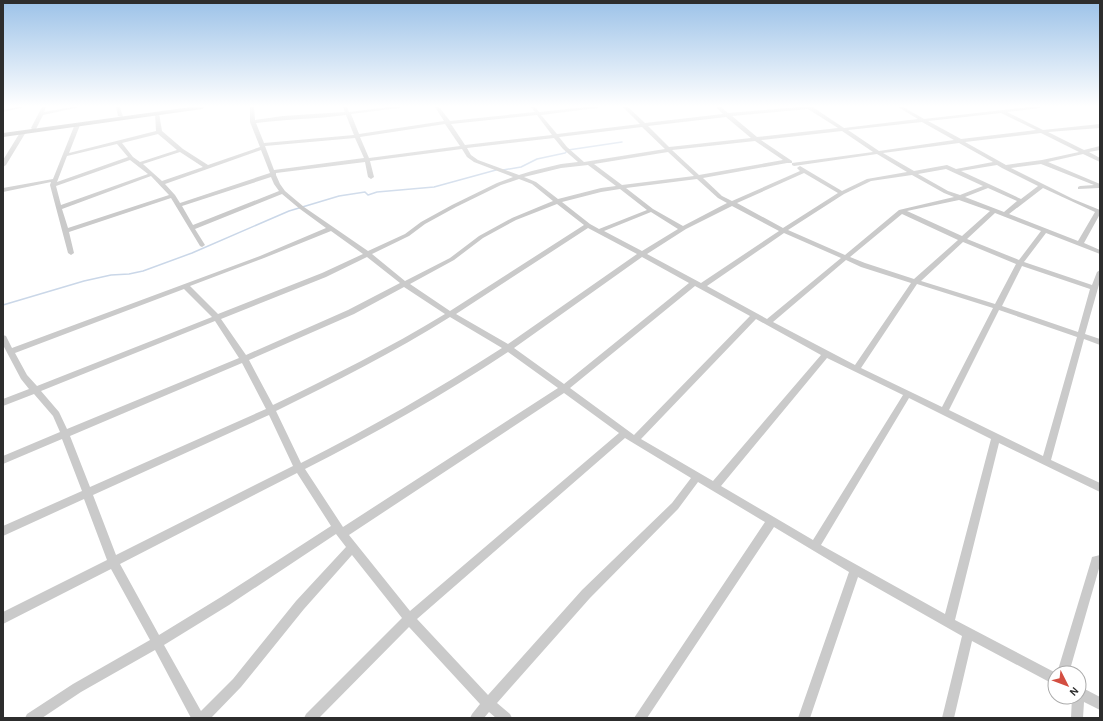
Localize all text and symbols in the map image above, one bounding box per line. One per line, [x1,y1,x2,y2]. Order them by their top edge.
north arrow [1047,665,1087,705]
text: N [1067,685,1081,698]

